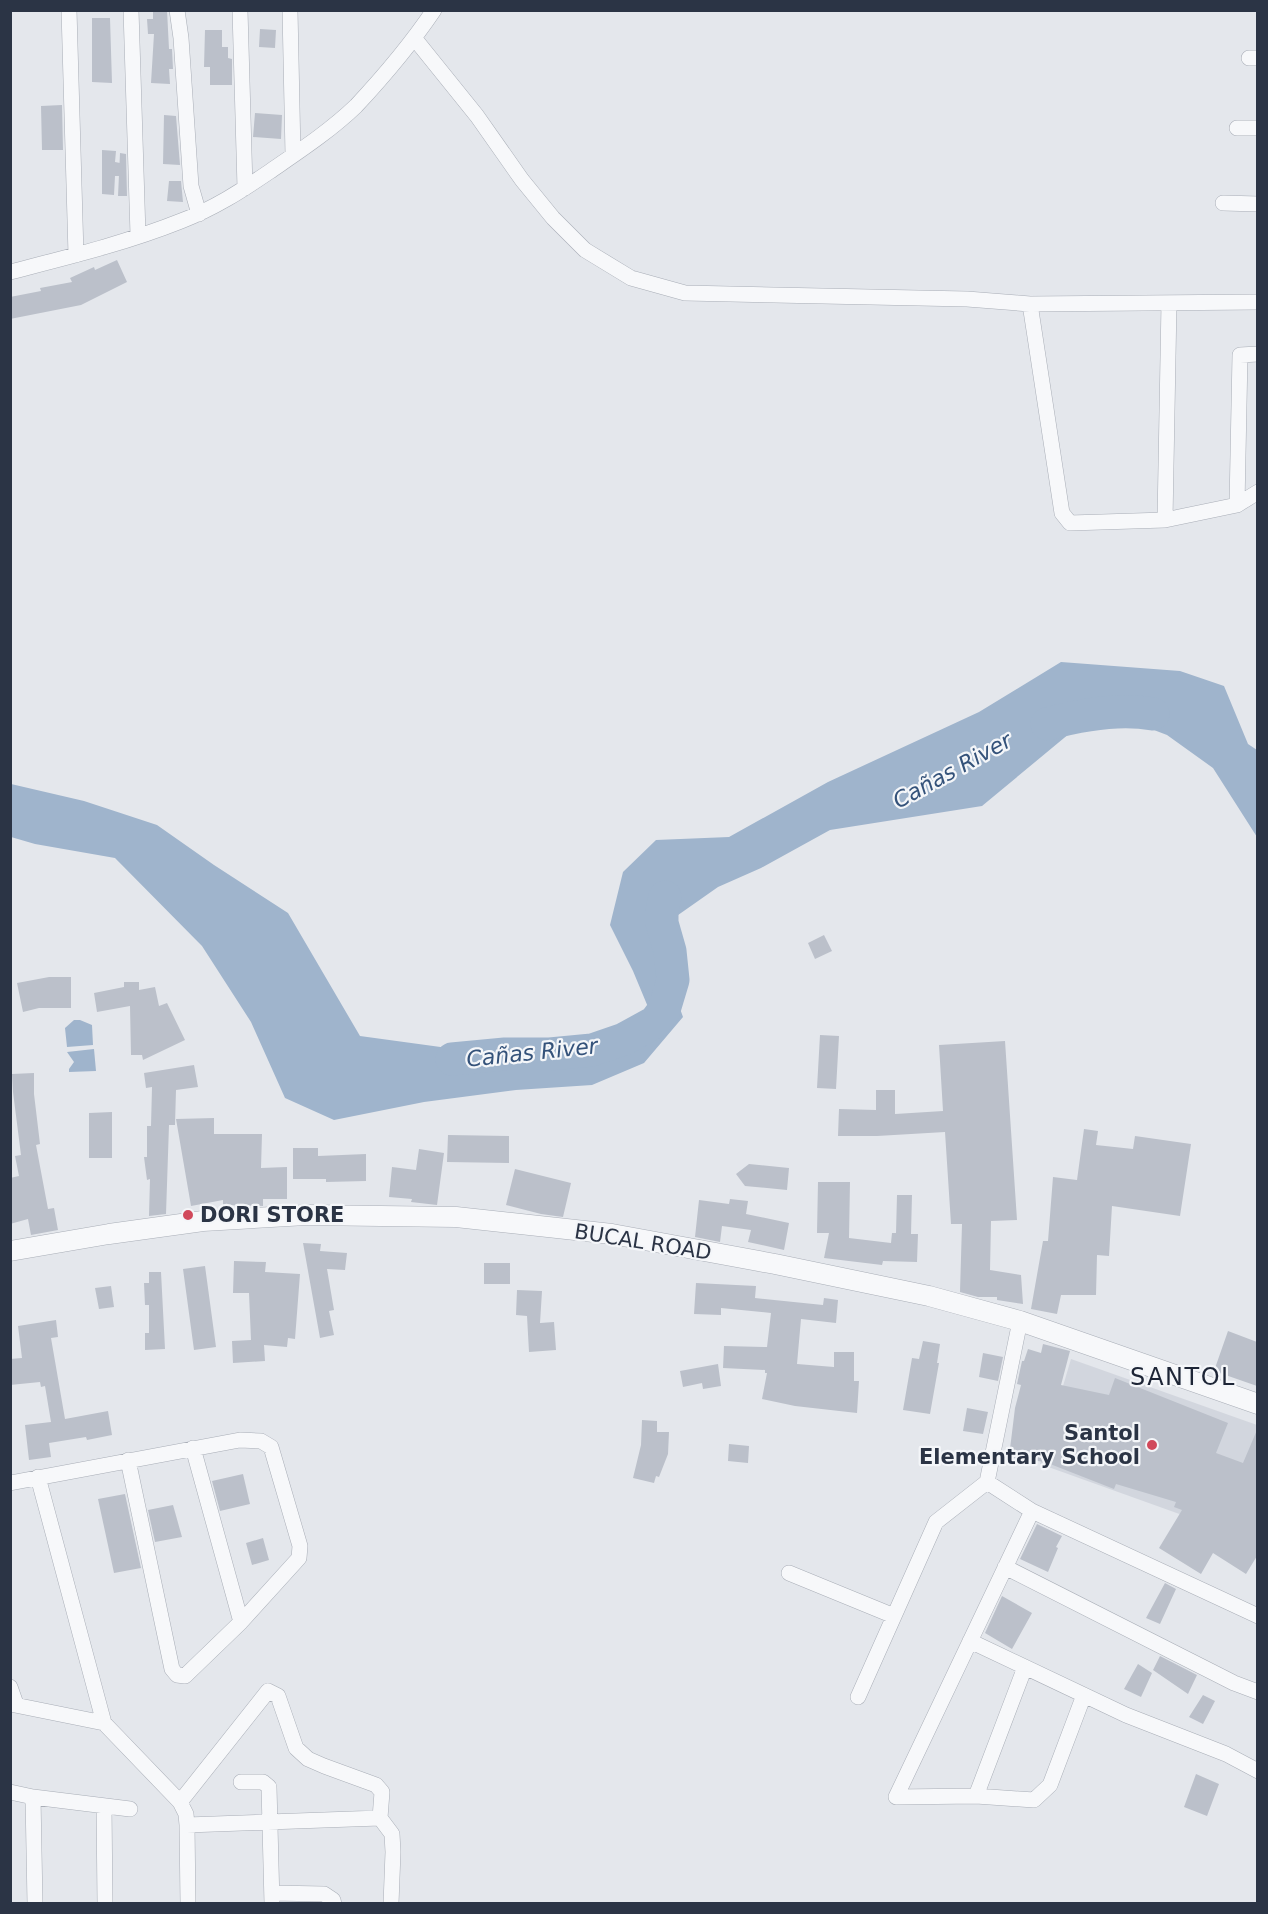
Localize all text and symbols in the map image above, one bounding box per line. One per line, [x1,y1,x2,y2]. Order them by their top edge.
water label: Cañas River [889,727,1018,813]
water label: Cañas River [465,1033,601,1072]
place label: DORI STORE [200,1203,344,1227]
marker: DORI STORE [181,1208,195,1222]
street label: BUCAL ROAD [573,1219,713,1265]
district label: SANTOL [1130,1363,1236,1391]
place label: Santol Elementary School [919,1421,1140,1469]
marker: Santol Elementary School [1145,1438,1159,1452]

